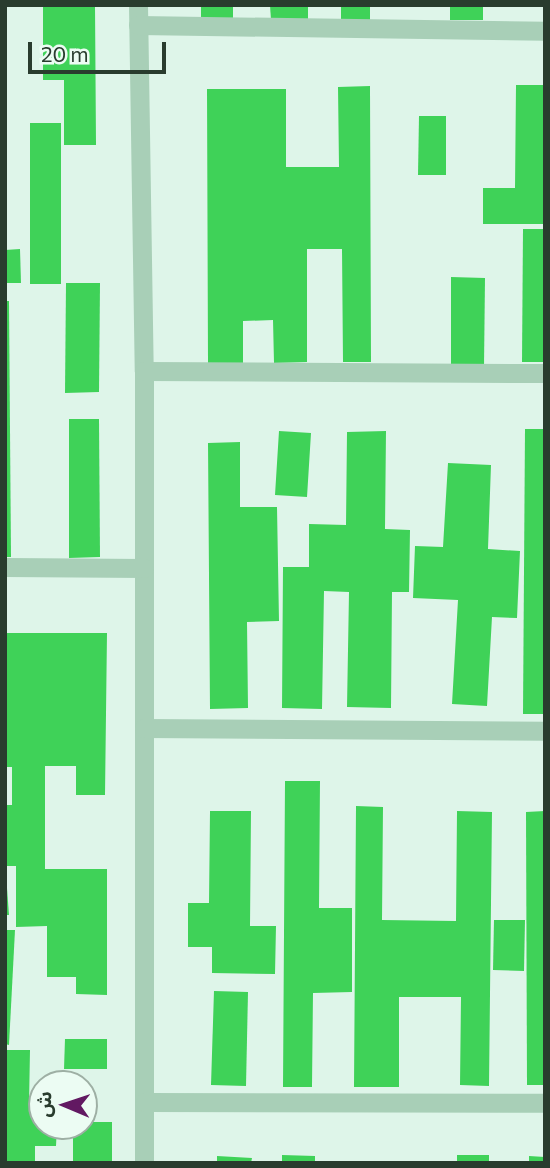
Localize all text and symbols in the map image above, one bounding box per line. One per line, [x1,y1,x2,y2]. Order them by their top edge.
scale bar [32,28,170,72]
text: 20 m [41,41,89,66]
north arrow [28,1070,98,1140]
text: ش [32,1091,55,1118]

